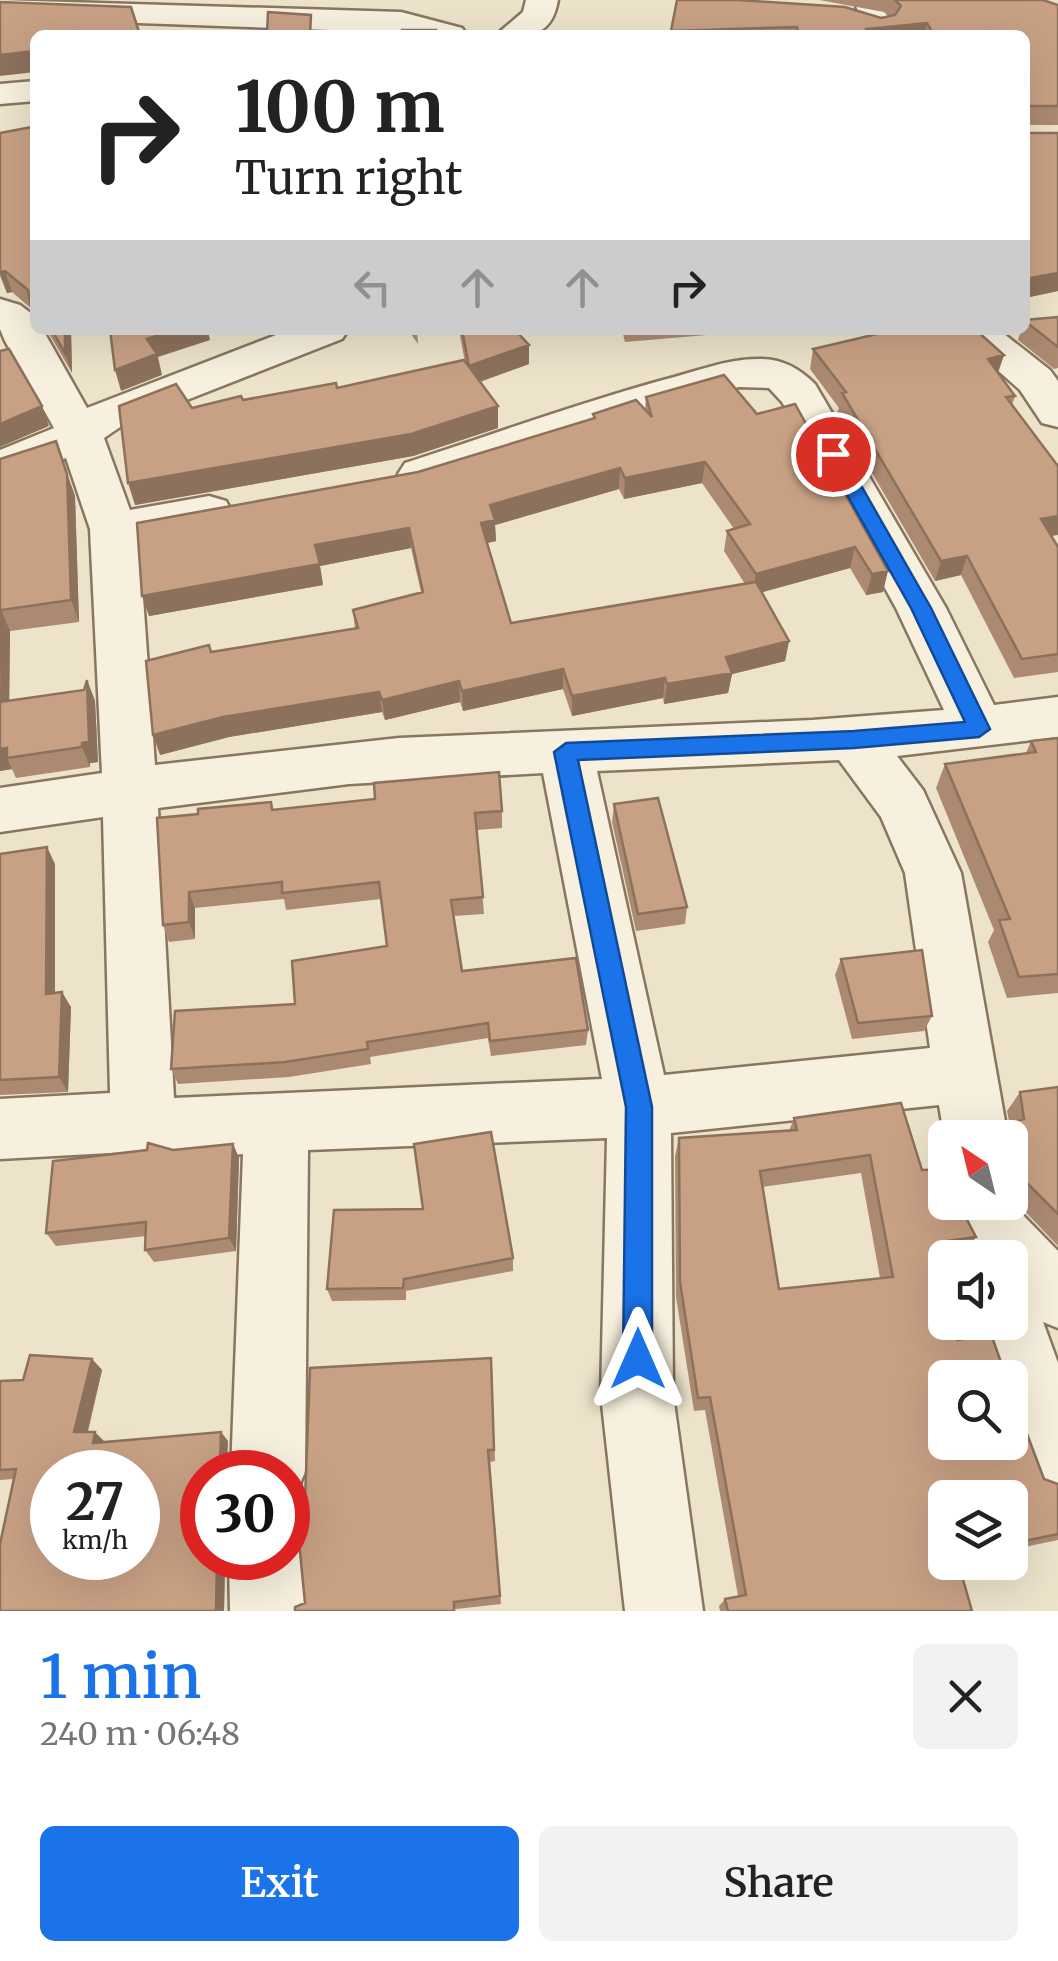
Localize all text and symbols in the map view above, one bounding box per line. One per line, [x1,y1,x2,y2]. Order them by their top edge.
text: 100 m [235,63,445,151]
icon: right [70,70,200,200]
text: Turn right [235,150,463,206]
icon: left [345,260,400,315]
icon: ahead [450,260,505,315]
icon: ahead [555,260,610,315]
icon: right [660,260,715,315]
pin [791,412,876,497]
icon: arrive [806,427,861,482]
north arrow [928,1120,1028,1220]
map controls [928,1120,1028,1580]
button: sound [928,1240,1028,1340]
position arrow [586,1307,690,1411]
button: search [928,1360,1028,1460]
speed limit sign: 30 [180,1450,310,1580]
text: 27 [66,1471,124,1534]
button: layers [928,1480,1028,1580]
text: km/h [62,1524,128,1556]
text: 1 min [40,1639,201,1714]
button: close [913,1644,1018,1749]
text: 240 m · 06:48 [40,1714,240,1754]
button: Exit [40,1826,519,1941]
button: Share [539,1826,1018,1941]

